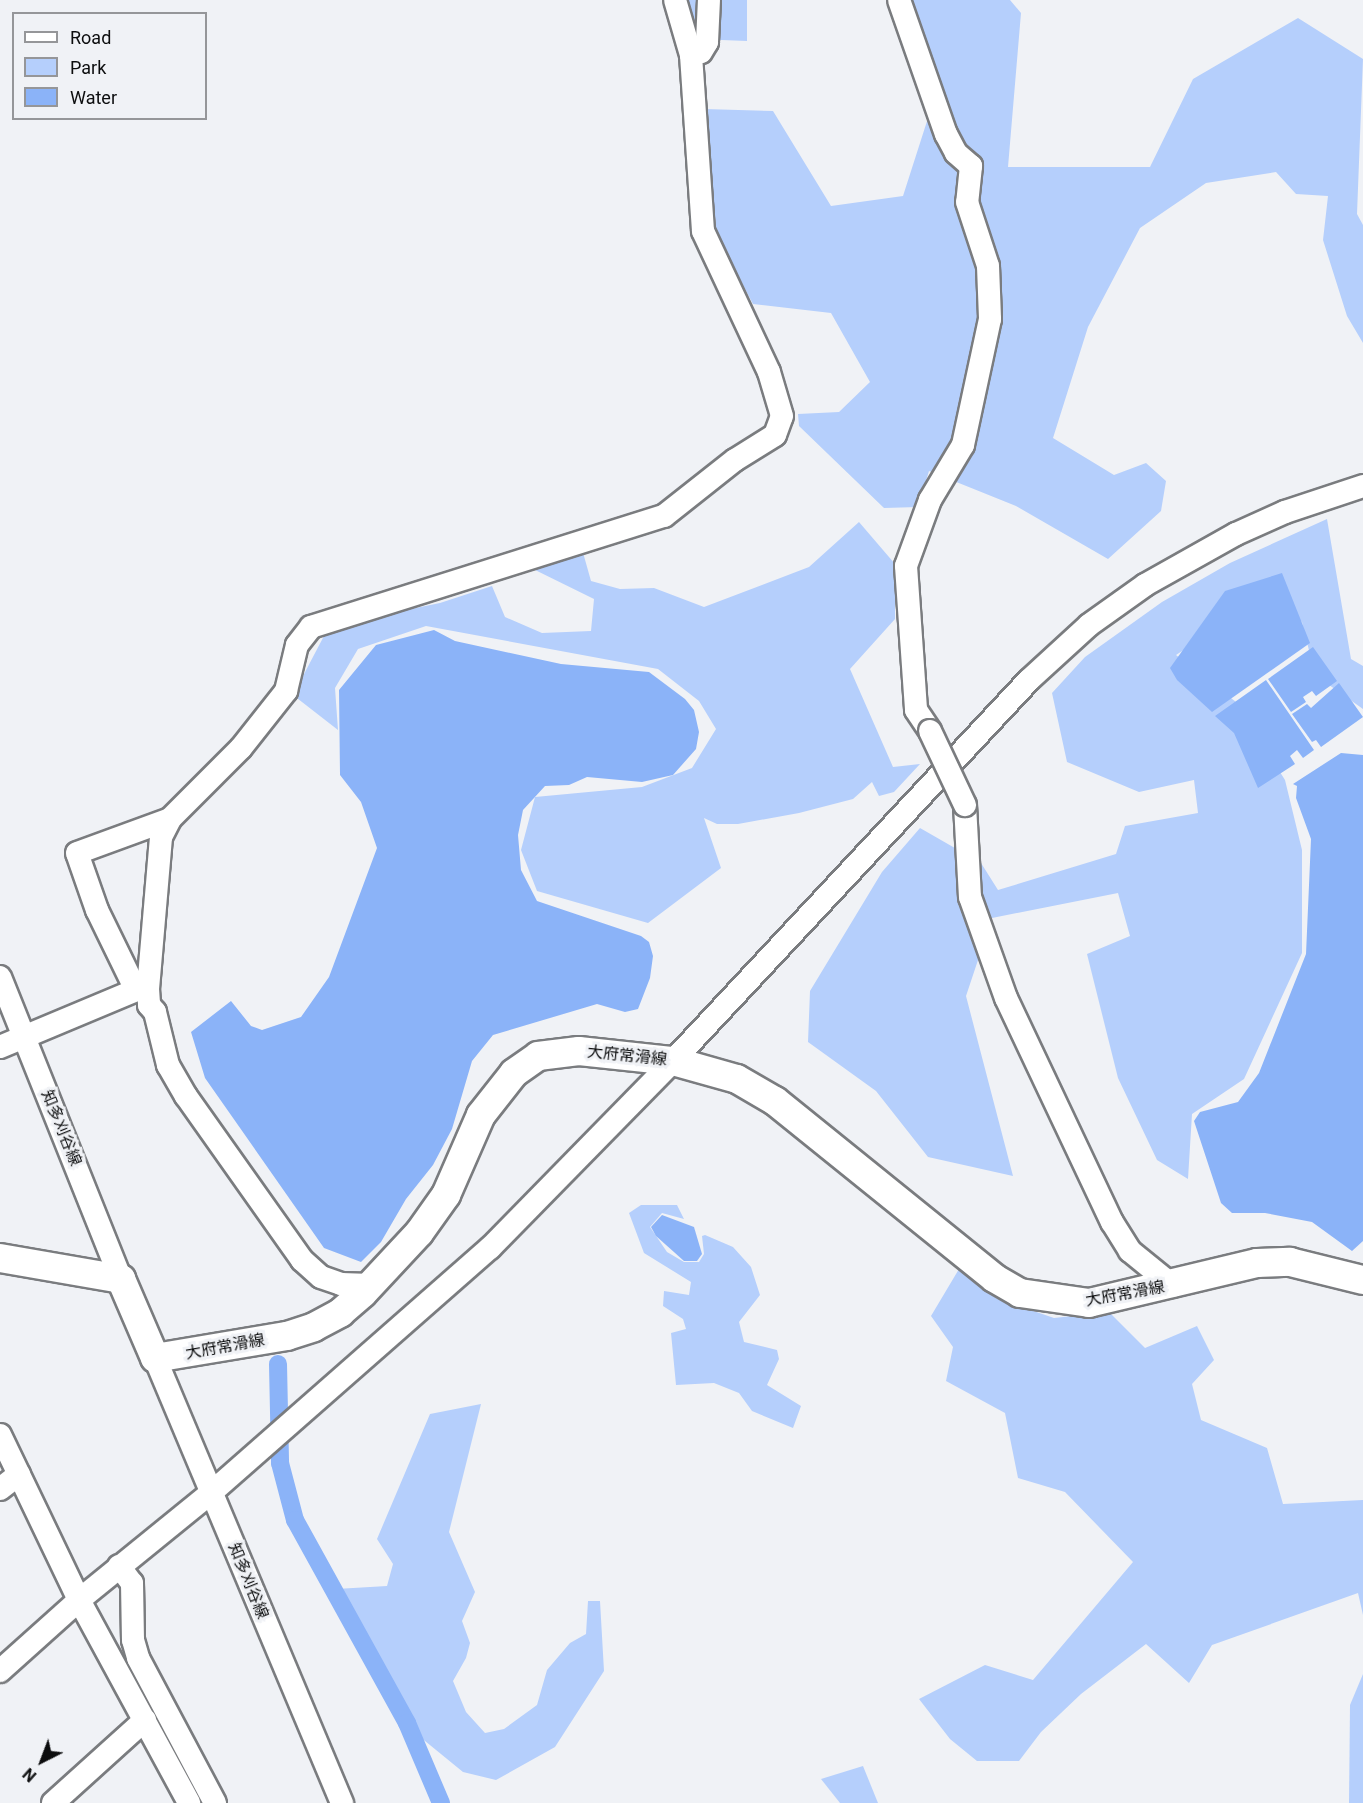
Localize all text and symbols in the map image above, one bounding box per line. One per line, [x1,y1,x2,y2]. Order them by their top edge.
legend [12,12,207,120]
text: Road [70,27,111,48]
text: Park [70,57,106,78]
text: Water [70,87,117,108]
street label: 大府常滑線 [586,1042,668,1070]
street label: 知多刈谷線 [37,1087,85,1169]
street label: 大府常滑線 [1084,1278,1166,1310]
street label: 大府常滑線 [184,1331,266,1363]
street label: 知多刈谷線 [224,1540,272,1622]
north arrow [12,1731,72,1791]
text: N [19,1764,40,1786]

